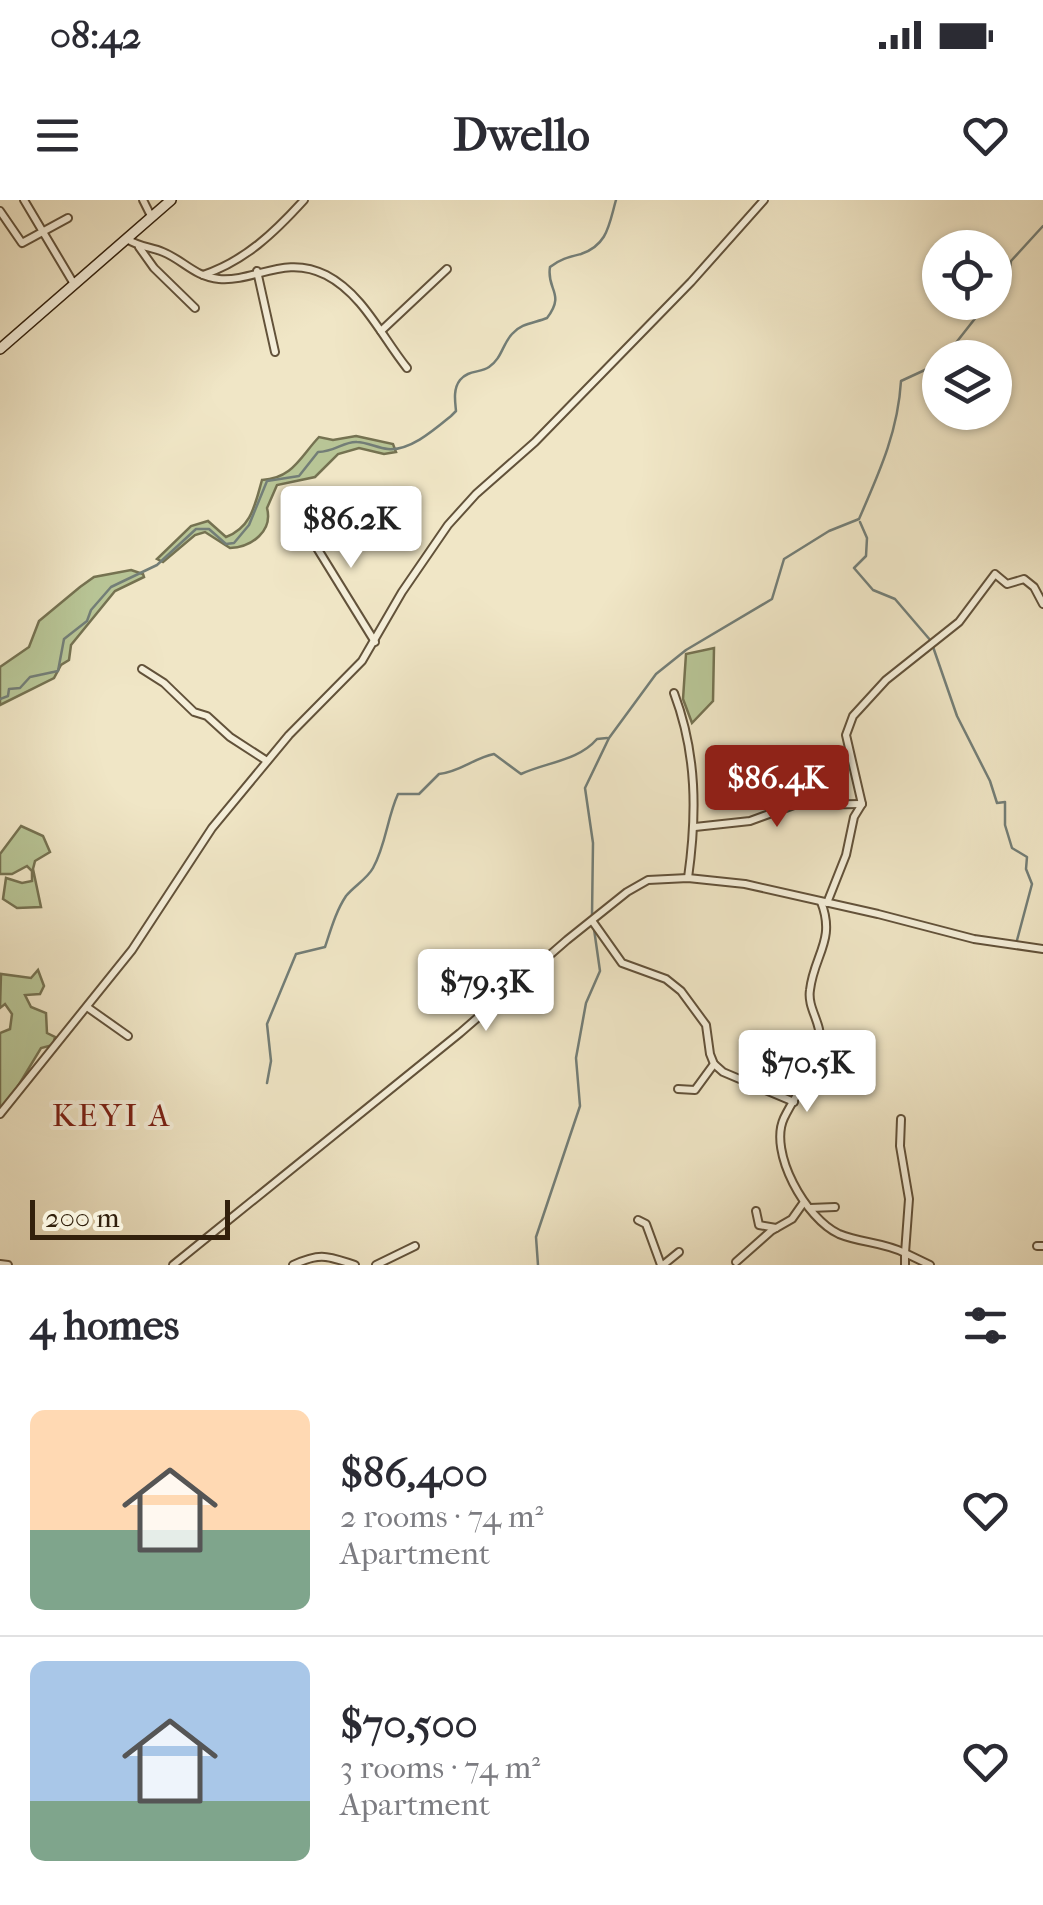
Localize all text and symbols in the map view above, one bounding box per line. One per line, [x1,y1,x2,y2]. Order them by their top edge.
text: 08:42 [50,13,141,58]
icon: menu [30,108,85,163]
icon: heart [958,108,1013,163]
text: Dwello [453,109,590,162]
map controls [922,230,1012,430]
button: locate [922,230,1012,320]
button: layers [922,340,1012,430]
pin: $86.2K [270,486,432,571]
text: $86.2K [303,500,399,537]
pin: $86.4K [696,745,858,830]
text: $86.4K [727,759,827,796]
pin: $79.3K [405,949,567,1034]
text: $79.3K [440,963,532,1000]
pin: $70.5K [726,1030,888,1115]
text: $70.5K [761,1044,853,1081]
district label: KEYI A [52,1097,172,1134]
scale bar [30,1195,230,1240]
text: 200 m [45,1201,120,1234]
icon: filters [958,1298,1013,1353]
text: 4 homes [30,1301,179,1350]
text: $86,400 [340,1449,488,1498]
icon: home [110,1450,230,1570]
icon: heart [958,1483,1013,1538]
text: 2 rooms · 74 m² [340,1498,544,1535]
text: Apartment [340,1535,490,1572]
text: $70,500 [340,1700,478,1749]
icon: home [110,1701,230,1821]
icon: heart [958,1734,1013,1789]
text: 3 rooms · 74 m² [340,1749,540,1786]
text: Apartment [340,1786,490,1823]

